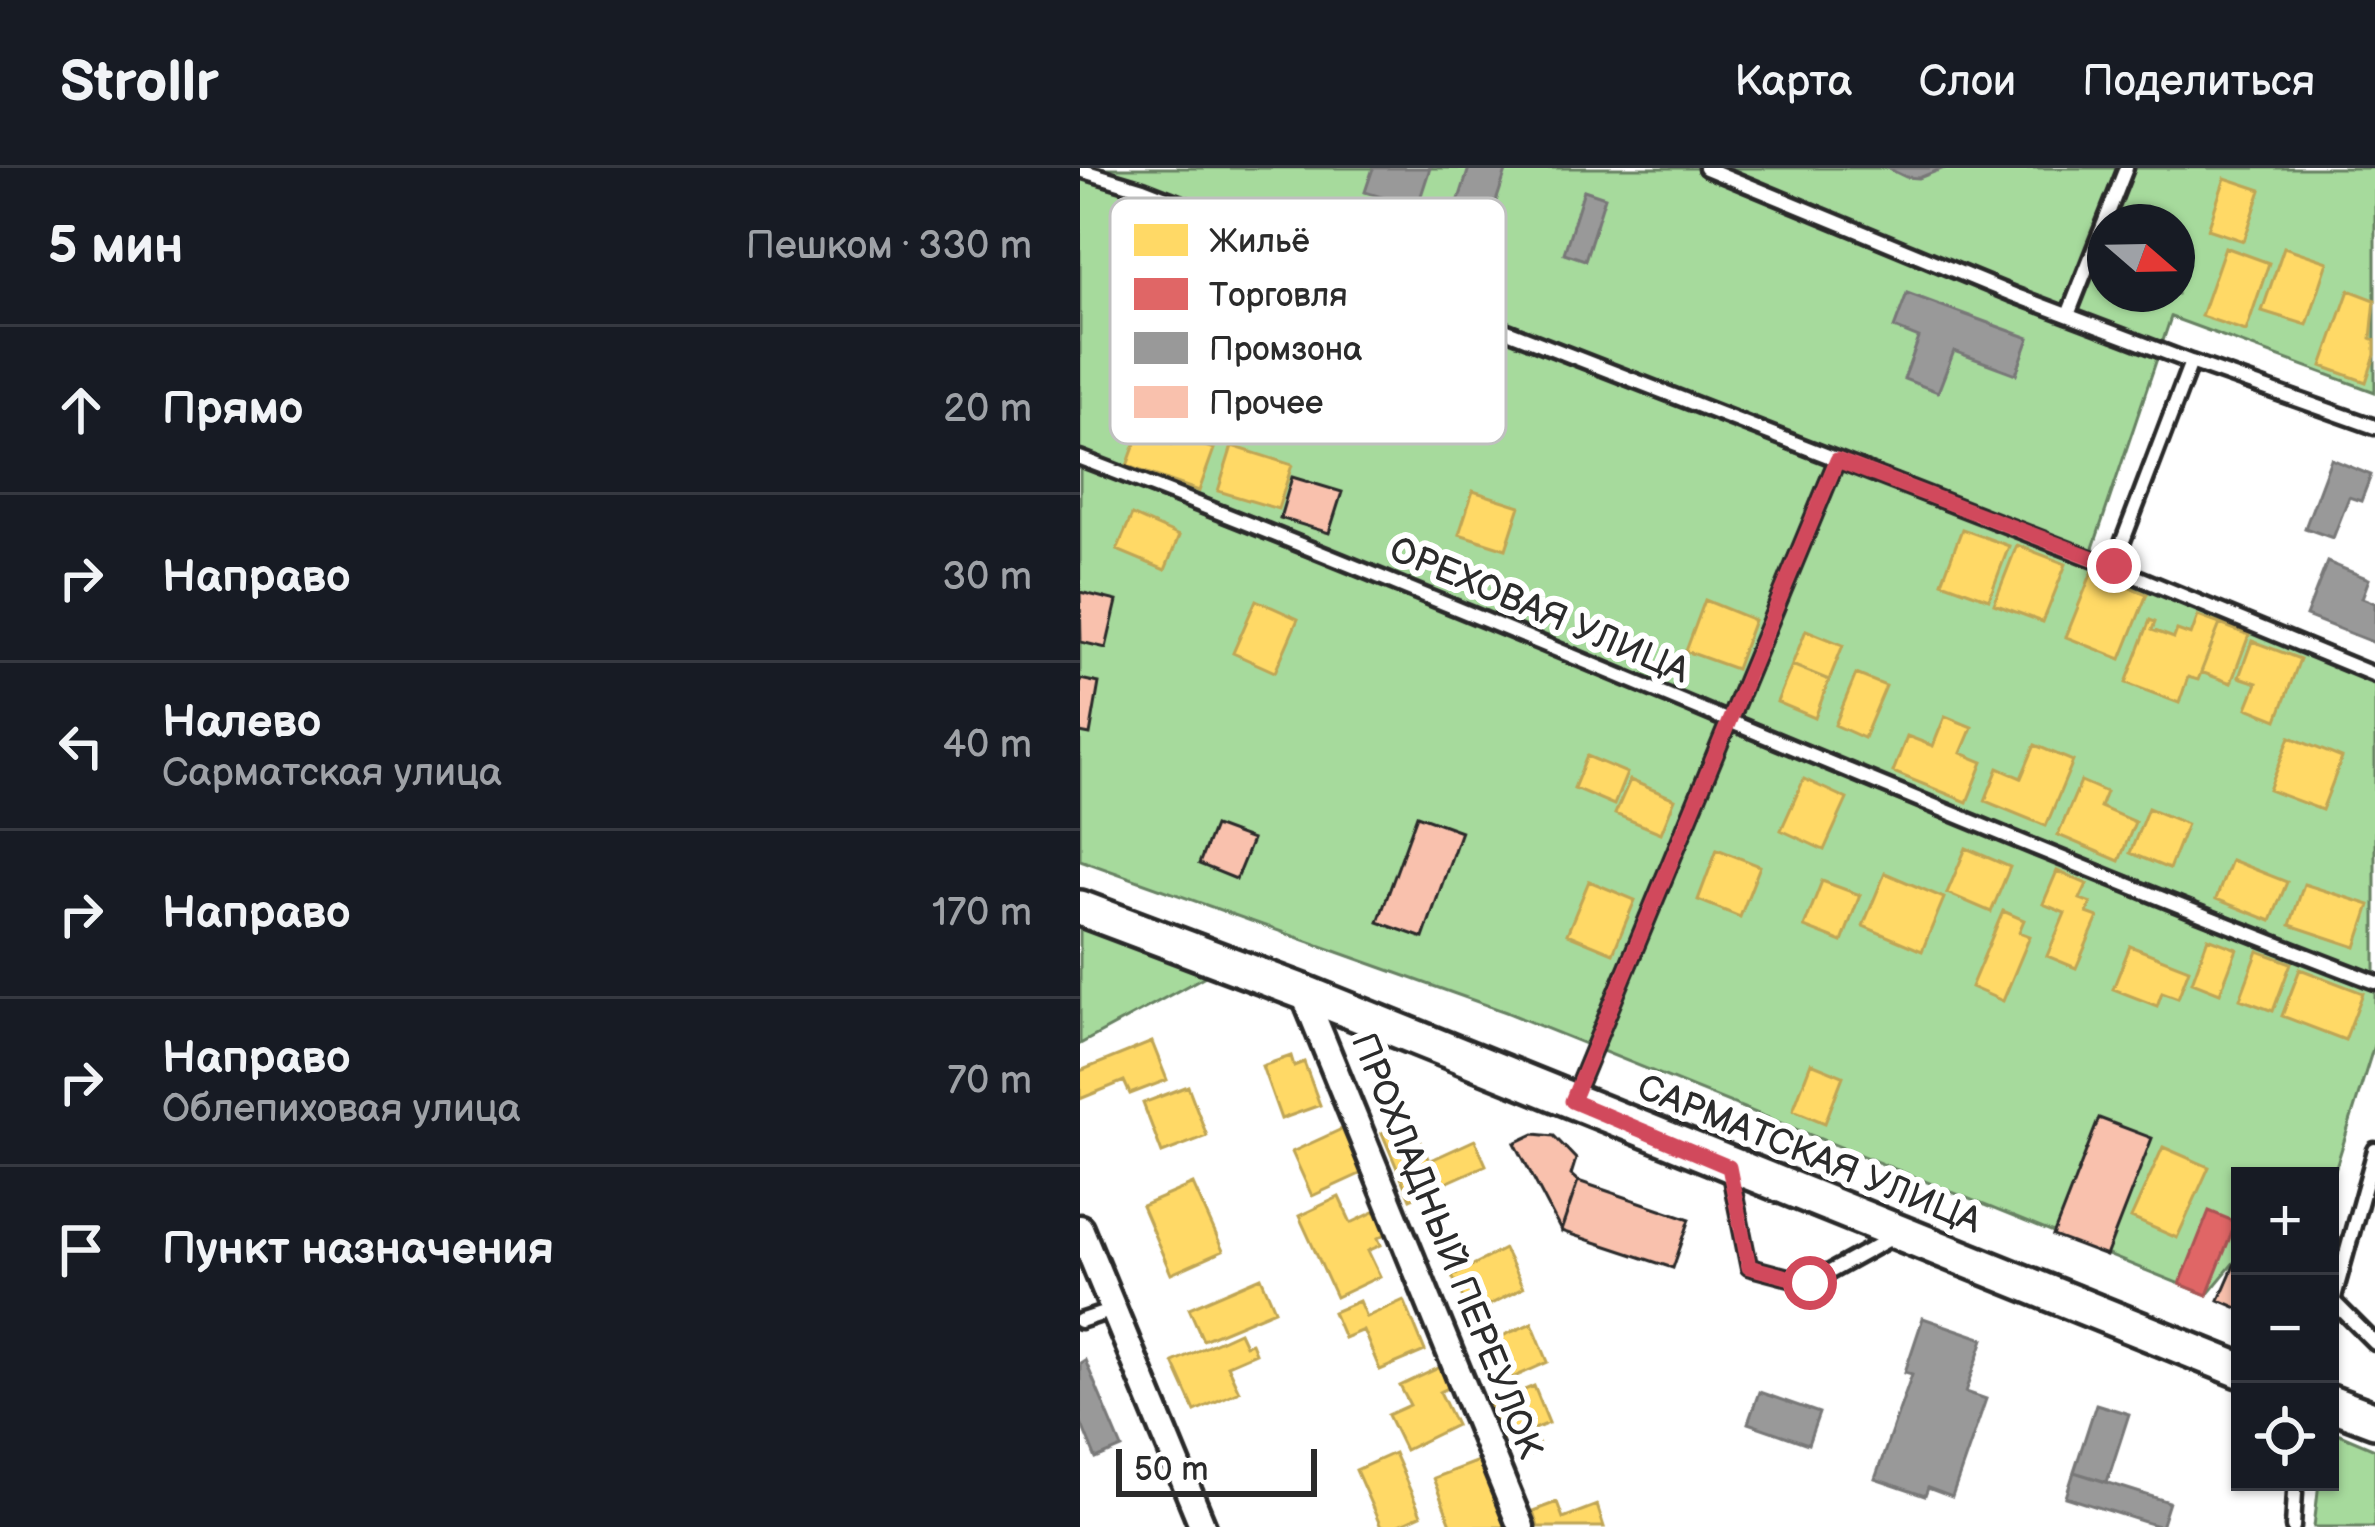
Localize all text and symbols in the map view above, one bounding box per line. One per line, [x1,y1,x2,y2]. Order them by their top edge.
text: Strollr [60,49,219,117]
text: Карта [1734,57,1853,108]
text: Слои [1919,57,2016,108]
text: Поделиться [2082,57,2315,108]
legend [1110,198,1506,444]
north arrow [2087,204,2195,312]
text: 5 мин [48,216,183,277]
text: Жильё [1209,222,1310,262]
text: Пешком · 330 m [746,223,1032,270]
text: Торговля [1209,276,1348,316]
text: Промзона [1209,330,1363,370]
icon: ahead [48,377,114,443]
text: Прямо [162,382,303,437]
text: Прочее [1209,384,1323,424]
text: 20 m [943,386,1032,433]
street label: ОРЕХОВАЯ УЛИЦА [1383,528,1695,694]
route end [2087,539,2141,593]
icon: right [48,545,114,611]
text: Направо [162,550,351,605]
text: 30 m [942,554,1032,601]
text: Налево [162,695,321,750]
icon: left [48,713,114,779]
text: 40 m [942,722,1032,769]
text: Сарматская улица [162,750,502,797]
icon: right [48,881,114,947]
text: Направо [162,886,351,941]
text: 170 m [932,890,1032,937]
street label: ПРОХЛАДНЫЙ ПЕРЕУЛОК [1341,1027,1551,1465]
text: Направо [162,1031,351,1086]
icon: right [48,1049,114,1115]
text: 70 m [947,1058,1032,1105]
street label: САРМАТСКАЯ УЛИЦА [1631,1066,1987,1244]
text: Облепиховая улица [162,1086,521,1133]
map controls [2231,1167,2339,1491]
button: + [2231,1167,2339,1275]
icon: arrive [48,1217,114,1283]
text: Пункт назначения [162,1222,554,1277]
route start [1783,1256,1837,1310]
button: − [2231,1275,2339,1383]
button: locate [2231,1383,2339,1491]
scale bar [1116,1443,1317,1496]
text: 50 m [1134,1450,1209,1490]

